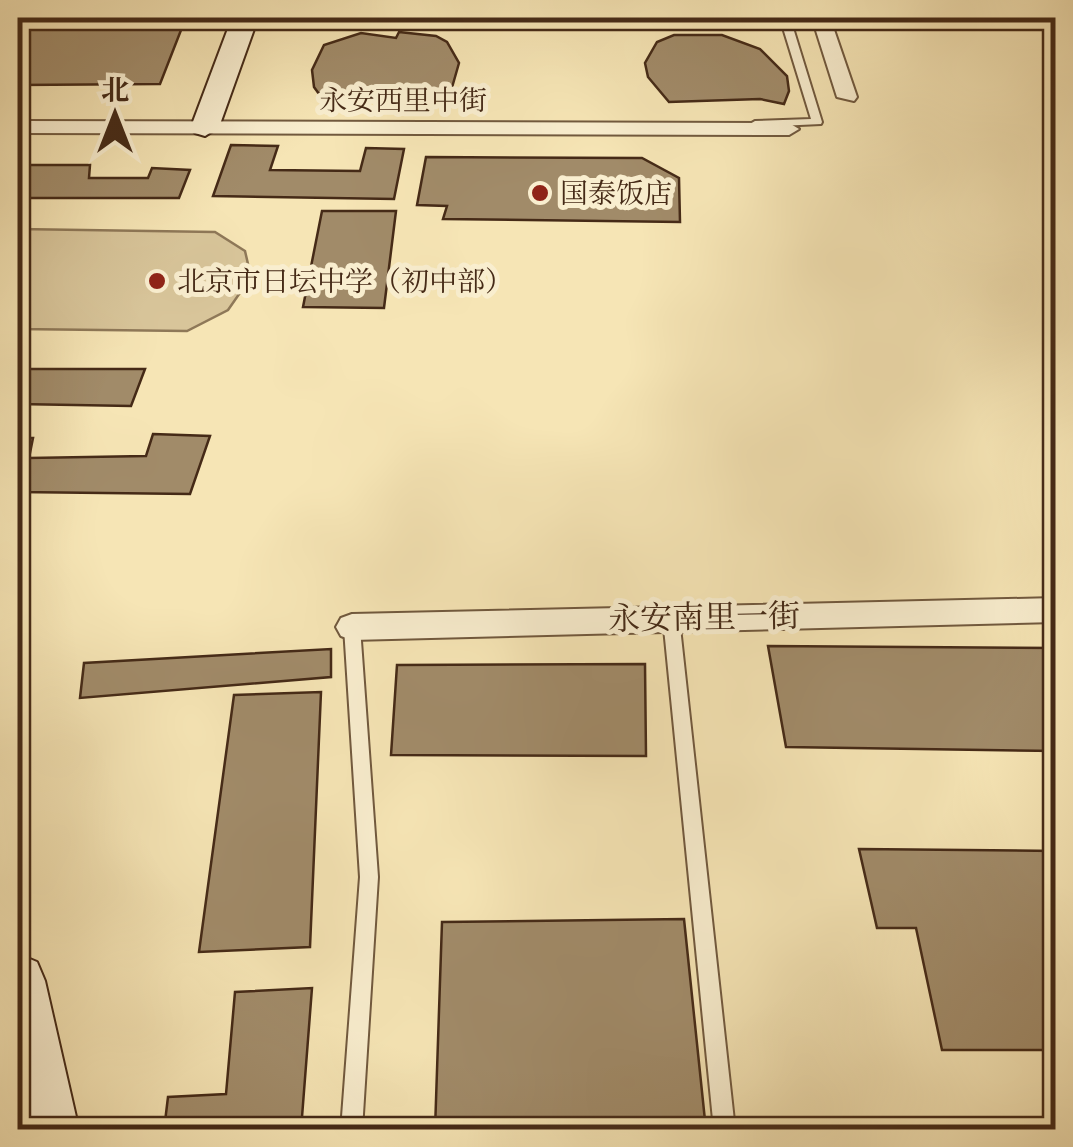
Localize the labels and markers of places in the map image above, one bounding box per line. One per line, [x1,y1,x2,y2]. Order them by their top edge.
place label: 国泰饭店 [560,177,672,210]
marker: 国泰饭店 [529,182,551,204]
place label: 北京市日坛中学（初中部） [177,265,513,298]
marker: 北京市日坛中学（初中部） [146,270,168,292]

